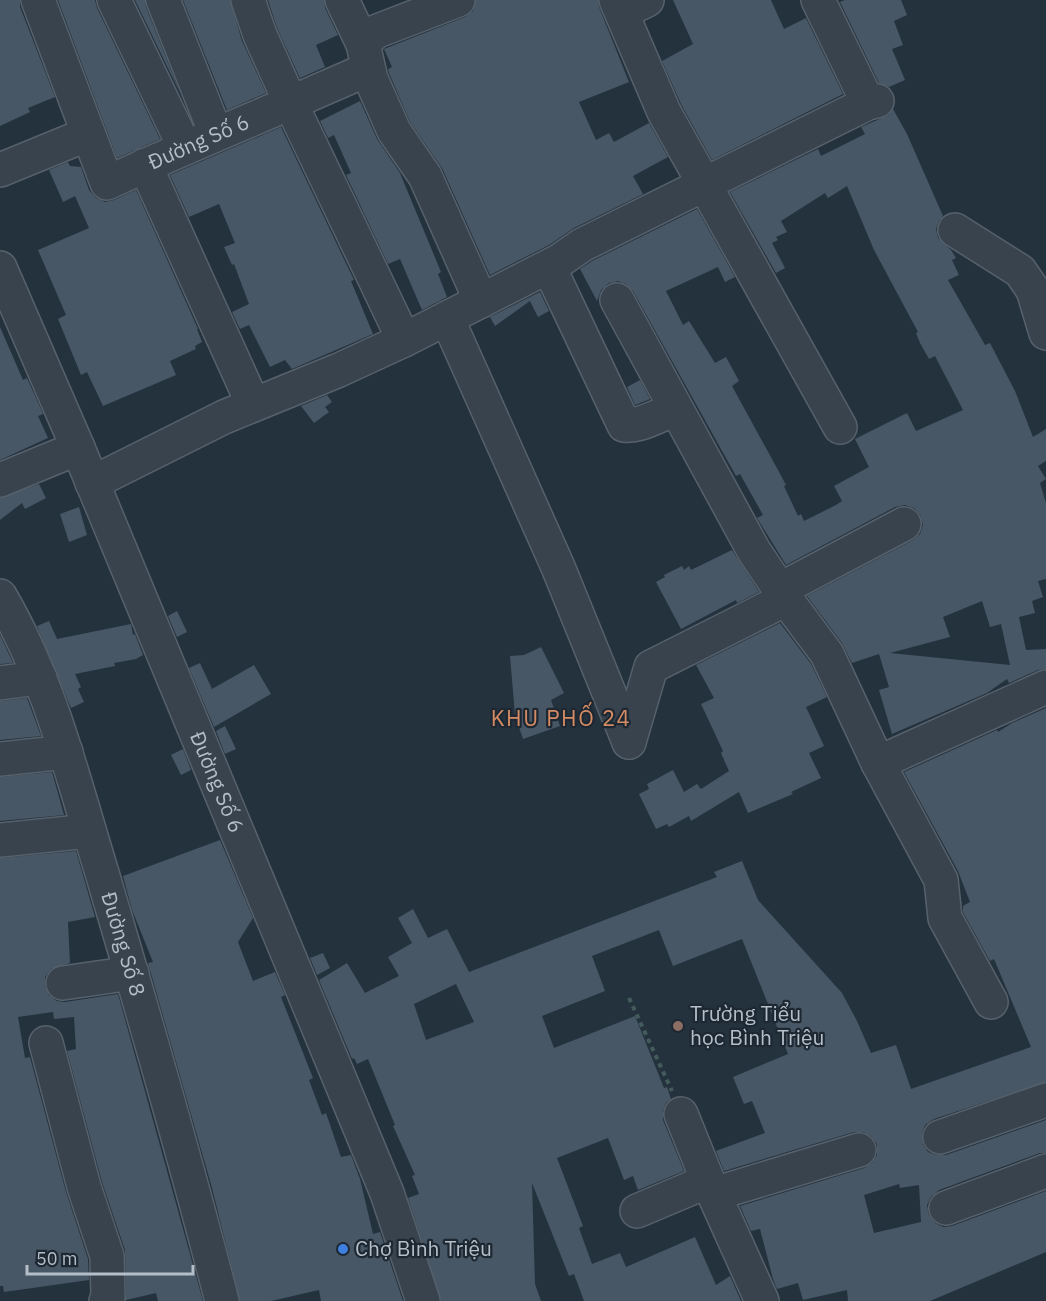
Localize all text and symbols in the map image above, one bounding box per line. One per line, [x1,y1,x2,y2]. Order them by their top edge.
street label: Đường Số 6 [143,107,253,176]
district label: KHU PHỐ 24 [491,701,631,732]
street label: Đường Số 6 [184,727,251,837]
street label: Đường Số 8 [95,888,152,999]
place label: Trường Tiểu học Bình Triệu [690,999,824,1051]
marker: Trường Tiểu học Bình Triệu [671,1019,685,1033]
place label: Chợ Bình Triệu [355,1234,492,1262]
scale bar [27,1238,194,1276]
marker: Chợ Bình Triệu [336,1242,350,1256]
text: 50 m [36,1247,78,1270]

